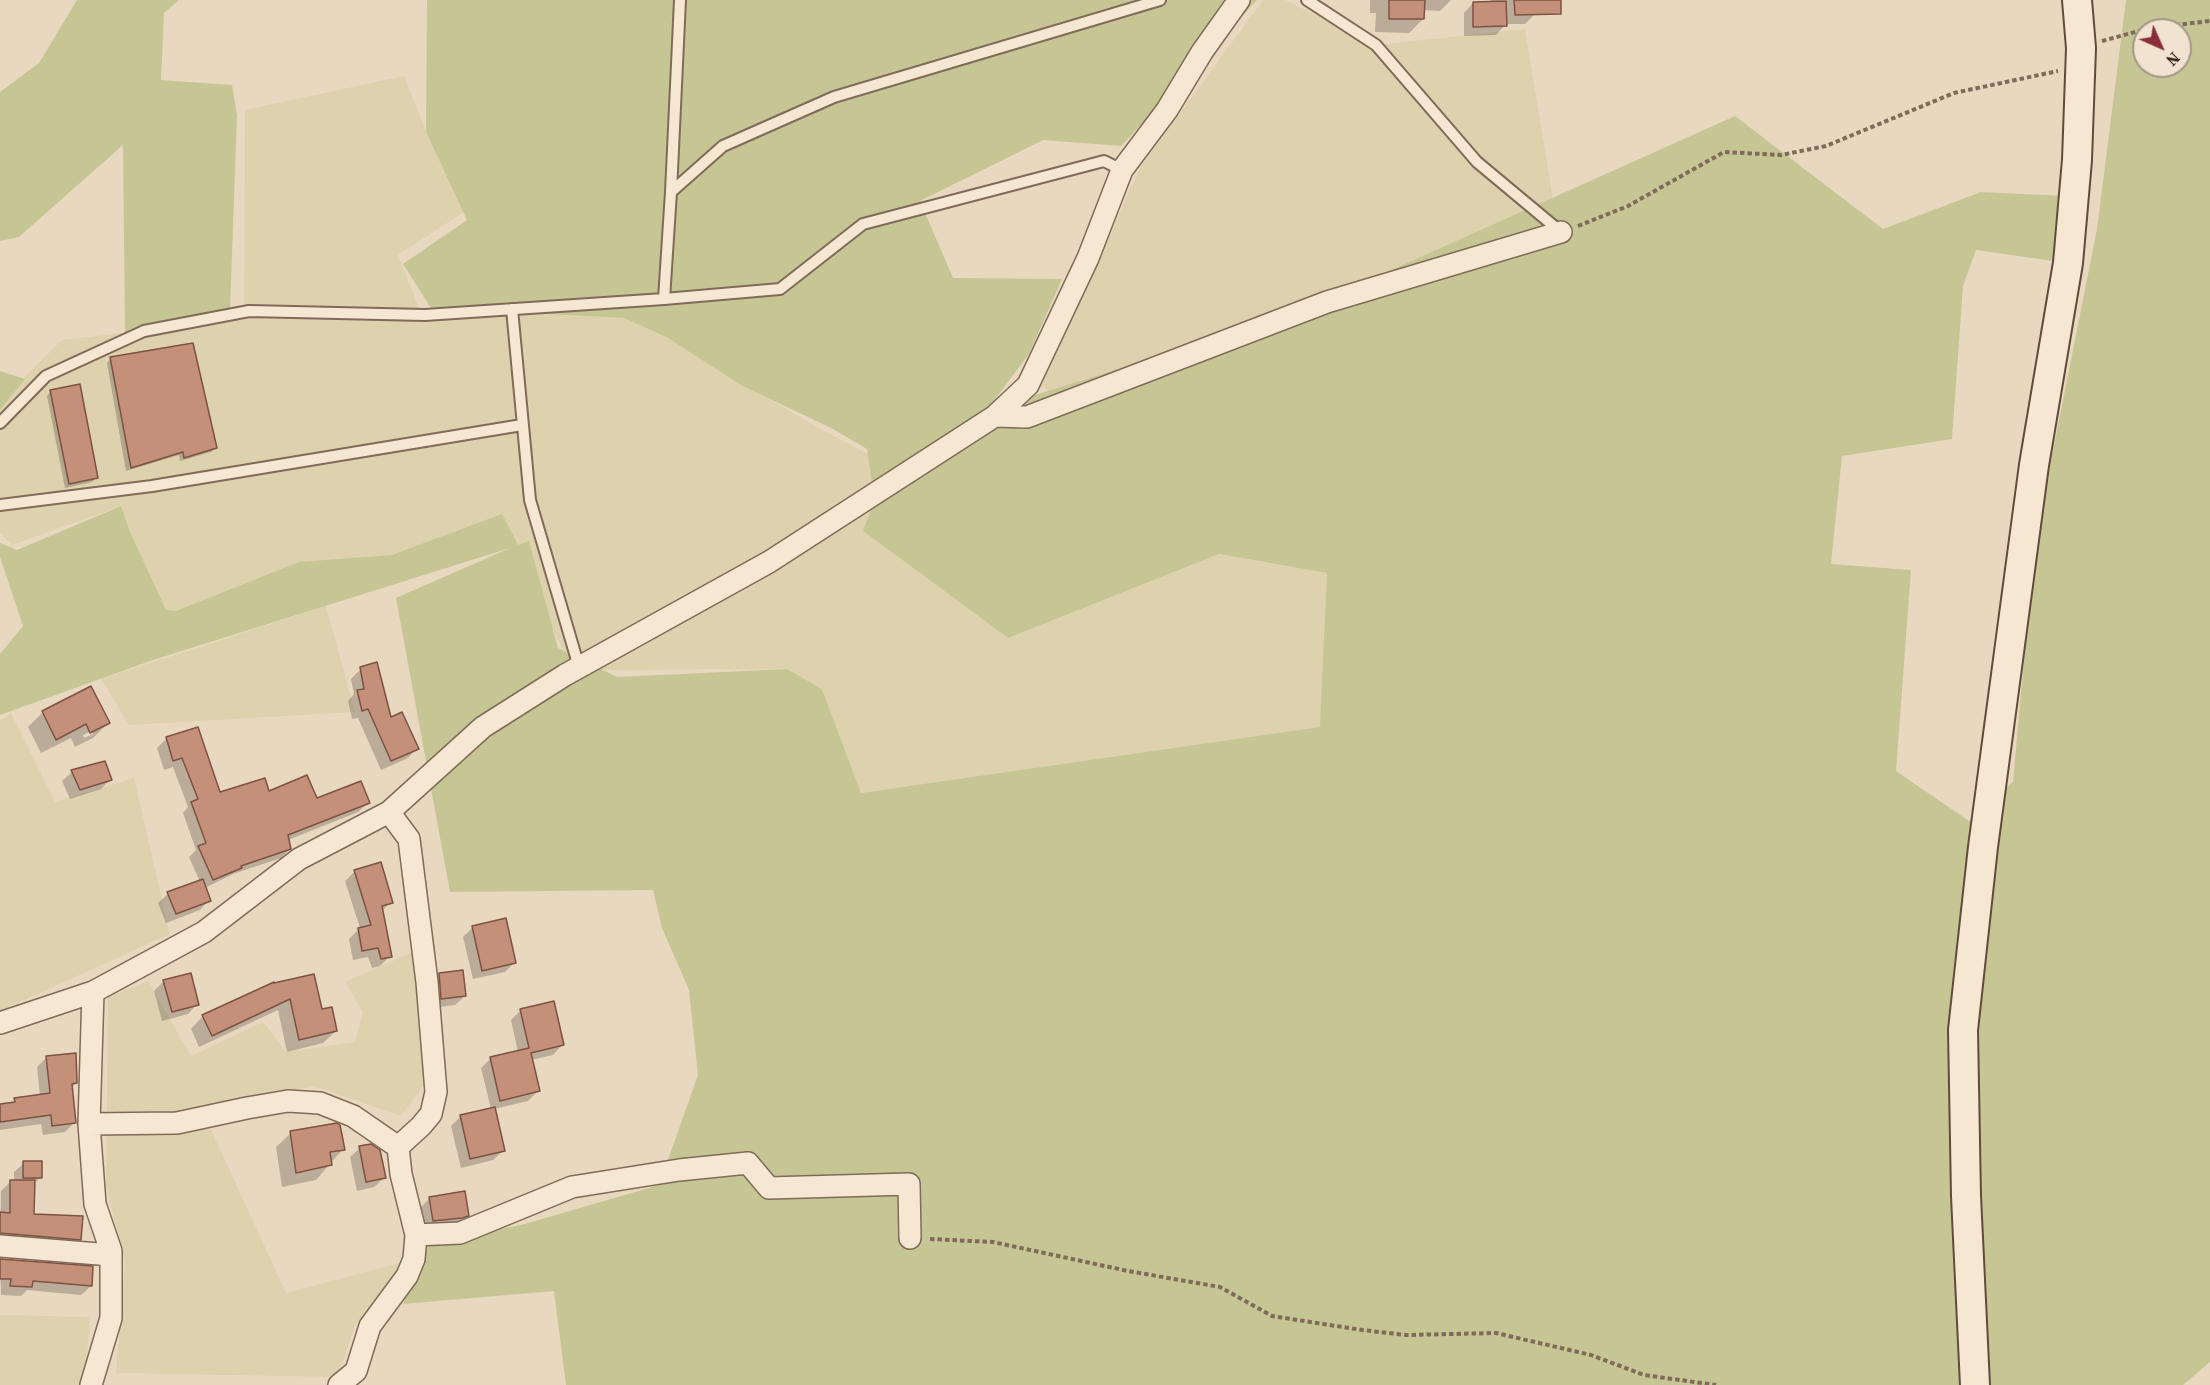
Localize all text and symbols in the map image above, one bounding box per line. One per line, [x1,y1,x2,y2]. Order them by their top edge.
north arrow [2132,18,2192,78]
text: N [2161,47,2185,71]

